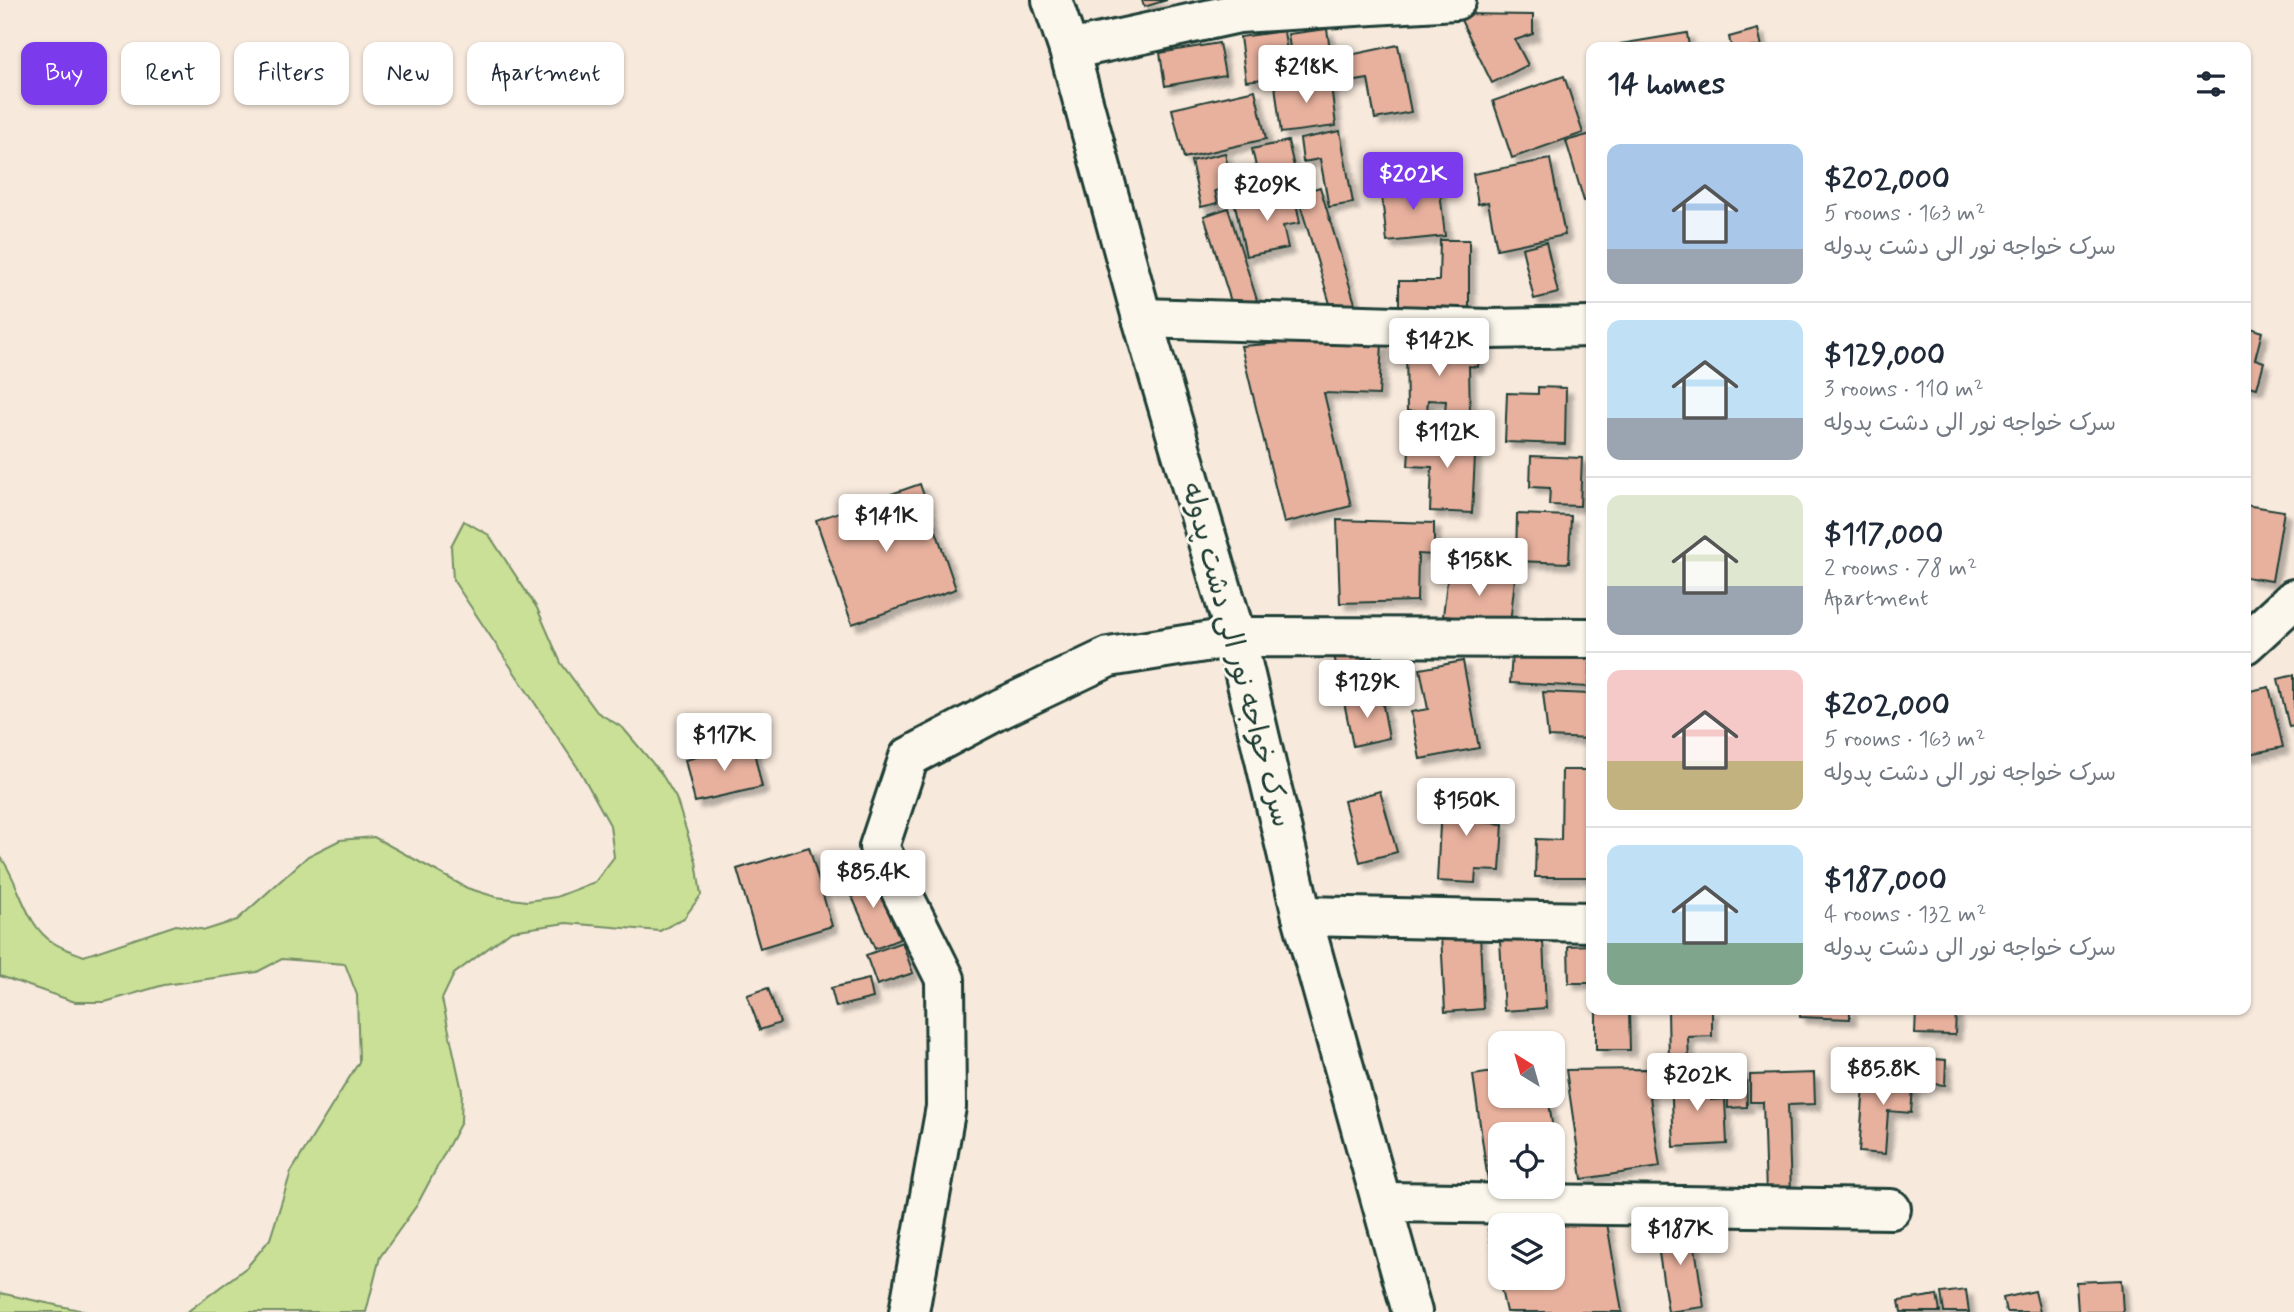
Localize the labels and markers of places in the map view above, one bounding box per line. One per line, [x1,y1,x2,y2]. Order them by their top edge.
pin: $218K [1257,46,1355,105]
pin: $202K [1364,152,1462,212]
pin: $209K [1218,164,1316,223]
pin: $142K [1390,318,1488,378]
pin: $112K [1398,410,1496,470]
pin: $141K [837,494,935,554]
pin: $158K [1430,538,1528,598]
pin: $129K [1318,660,1416,720]
pin: $117K [675,714,773,773]
pin: $150K [1417,778,1515,838]
pin: $85.4K [816,850,930,910]
pin: $85.8K [1826,1048,1940,1107]
pin: $202K [1648,1054,1746,1113]
pin: $187K [1631,1208,1729,1267]

